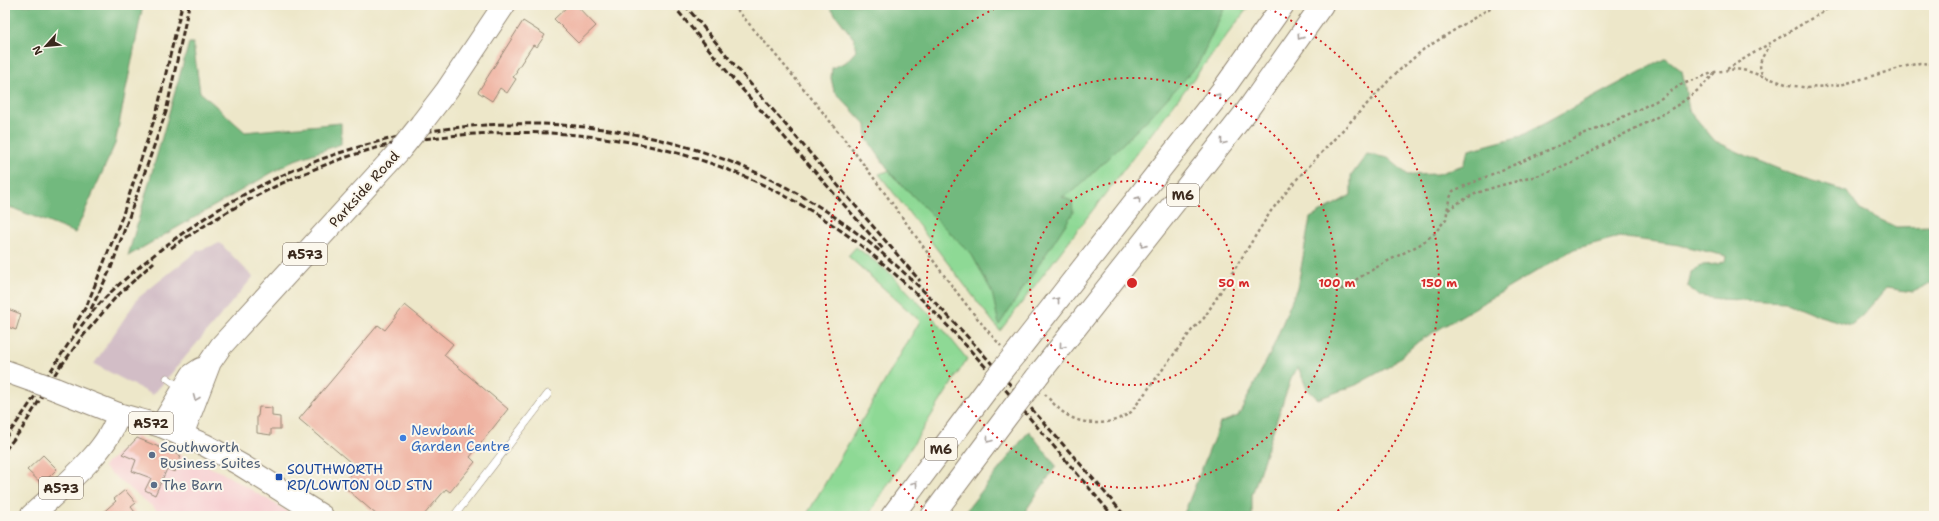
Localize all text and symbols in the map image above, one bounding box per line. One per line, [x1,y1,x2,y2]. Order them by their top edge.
north arrow [26,26,66,66]
one-way arrow [1298,33,1305,40]
text: N [29,43,46,58]
one-way arrow [1213,93,1220,100]
one-way arrow [1221,138,1228,145]
street label: Parkside Road [325,147,403,231]
road number: M6 [1167,184,1199,206]
one-way arrow [1134,196,1141,203]
one-way arrow [1140,240,1147,247]
road number: A573 [283,243,327,265]
text: 50 m [1219,275,1250,291]
text: 100 m [1319,275,1356,291]
text: 150 m [1421,275,1457,291]
centre of rings [1125,276,1139,290]
one-way arrow [1053,298,1060,305]
one-way arrow [1060,342,1067,349]
one-way arrow [193,394,201,402]
road number: A572 [129,412,173,434]
place label: Newbank Garden Centre [411,421,510,455]
marker: Newbank Garden Centre [398,433,408,443]
one-way arrow [987,435,994,442]
place label: Southworth Business Suites [160,438,261,472]
road number: M6 [925,438,957,460]
marker: Southworth Business Suites [147,450,157,460]
place label: SOUTHWORTH RD/LOWTON OLD STN [287,460,433,494]
marker: SOUTHWORTH RD/LOWTON OLD STN [274,472,284,482]
place label: The Barn [162,476,223,494]
road number: A573 [39,477,83,499]
marker: The Barn [149,480,159,490]
one-way arrow [910,482,917,489]

